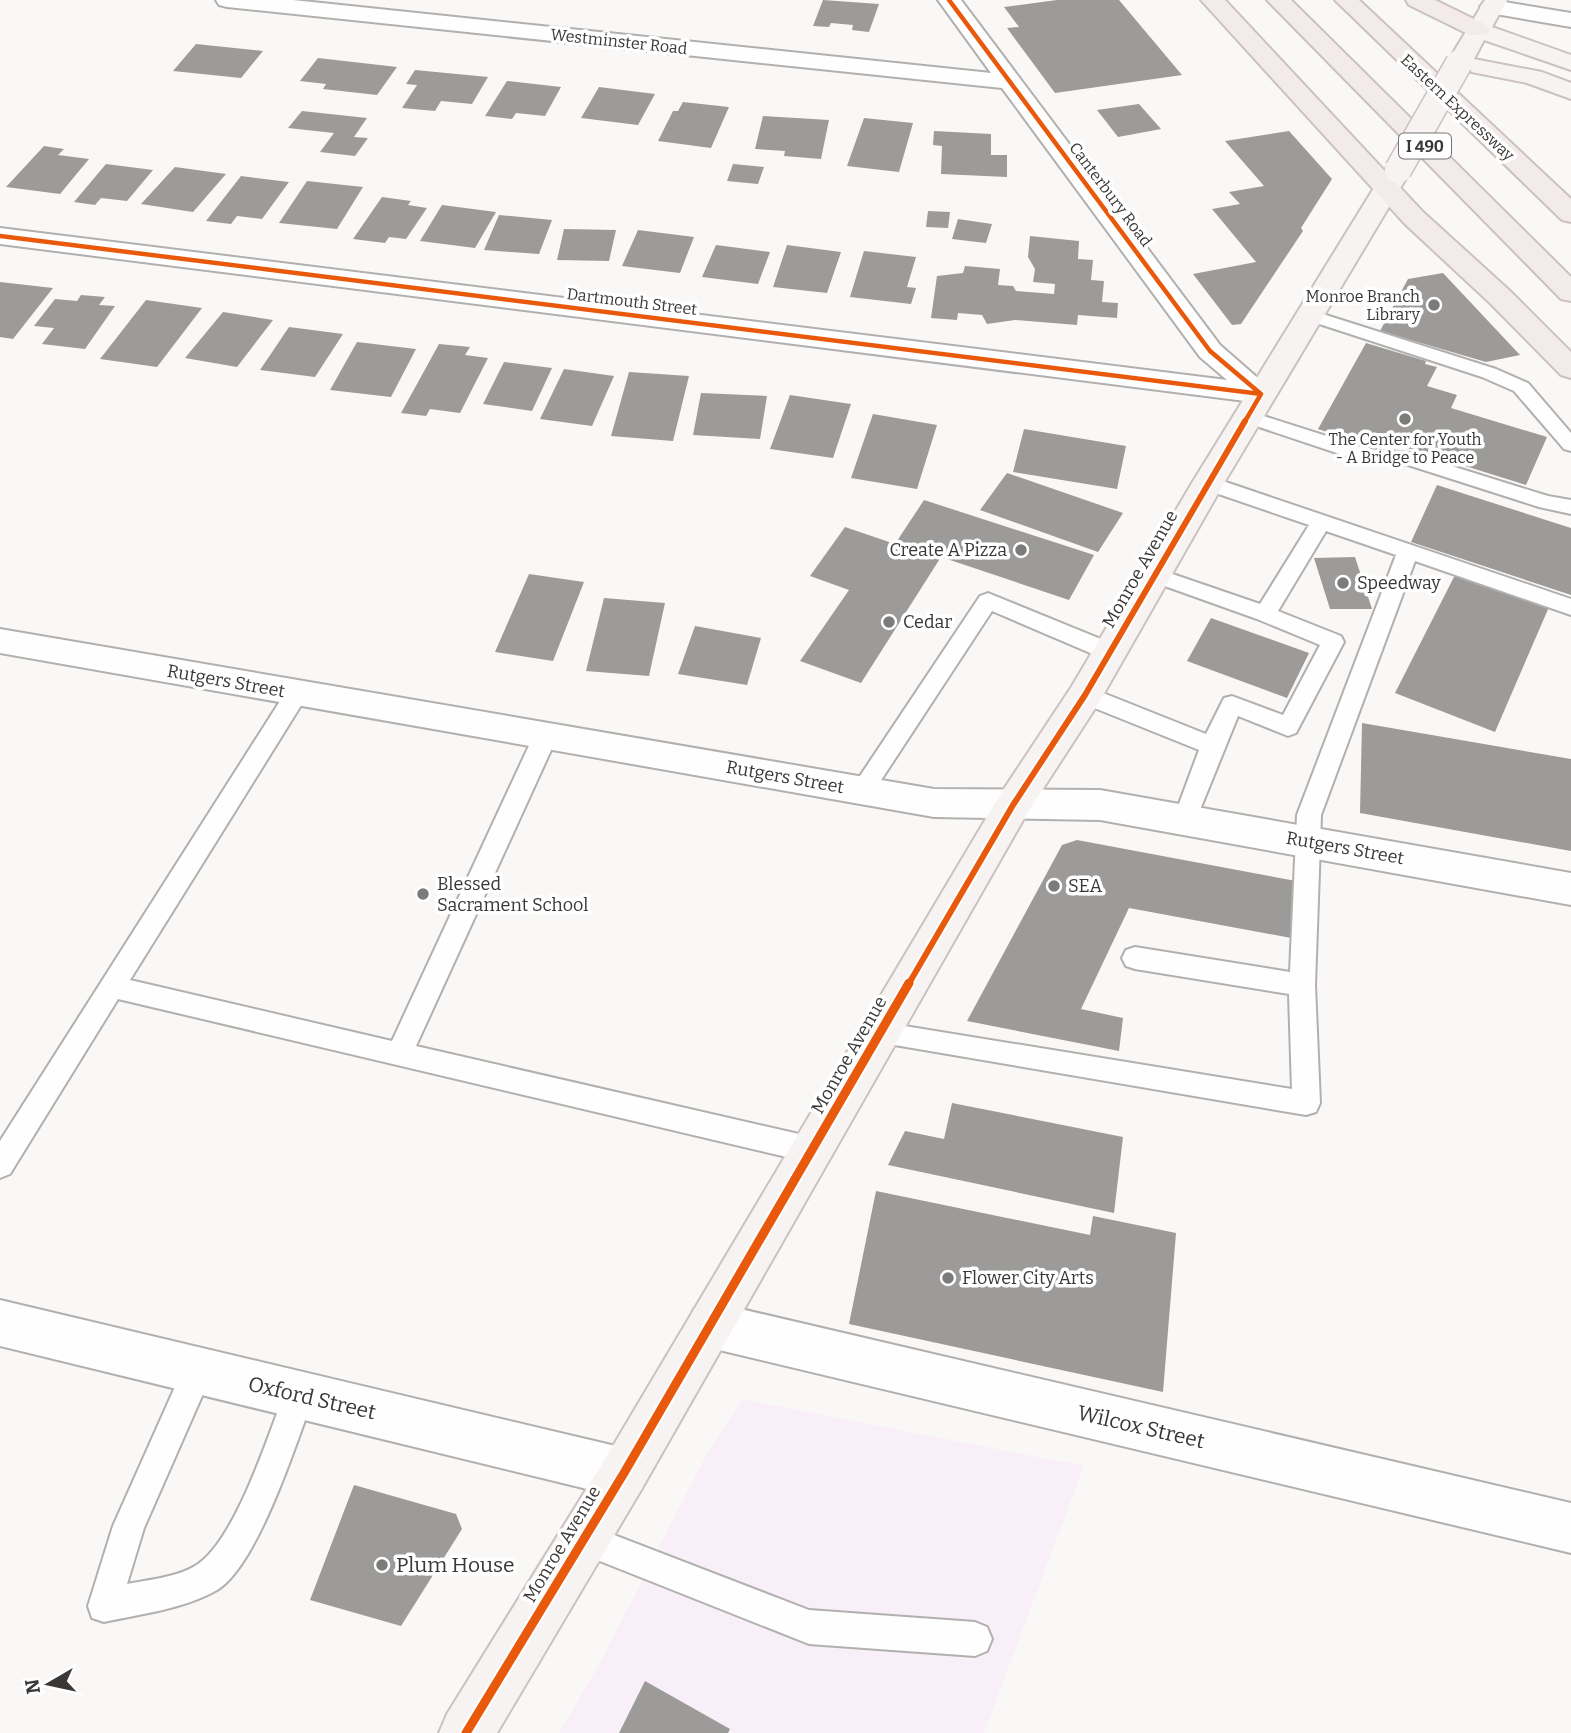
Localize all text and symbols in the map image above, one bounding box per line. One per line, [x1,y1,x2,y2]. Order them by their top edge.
street label: Westminster Road [550,25,689,58]
street label: Eastern Expressway [1397,50,1519,165]
road number: I 490 [1399,134,1451,158]
street label: Canterbury Road [1065,138,1156,251]
street label: Dartmouth Street [566,284,698,319]
place label: Monroe Branch Library [1306,287,1421,324]
marker: Monroe Branch Library [1426,297,1442,313]
marker: The Center for Youth - A Bridge to Peace [1397,411,1413,427]
place label: The Center for Youth - A Bridge to Peace [1328,430,1482,467]
street label: Monroe Avenue [1097,506,1183,632]
place label: Create A Pizza [890,539,1007,561]
marker: Create A Pizza [1013,542,1029,558]
place label: Speedway [1357,572,1441,594]
marker: Speedway [1335,575,1351,591]
place label: Cedar [903,611,952,633]
marker: Cedar [881,614,897,630]
street label: Rutgers Street [165,660,287,702]
street label: Rutgers Street [724,756,846,798]
street label: Rutgers Street [1284,827,1406,869]
place label: Blessed Sacrament School [437,873,589,916]
place label: SEA [1068,875,1102,897]
marker: SEA [1046,878,1062,894]
marker: Blessed Sacrament School [415,886,431,902]
street label: Monroe Avenue [806,992,892,1118]
place label: Flower City Arts [962,1267,1094,1289]
marker: Flower City Arts [940,1270,956,1286]
street label: Oxford Street [246,1371,379,1425]
street label: Wilcox Street [1075,1400,1208,1454]
street label: Monroe Avenue [519,1482,605,1606]
place label: Plum House [396,1552,515,1578]
marker: Plum House [374,1557,390,1573]
north arrow [14,1649,84,1719]
text: N [20,1677,45,1696]

